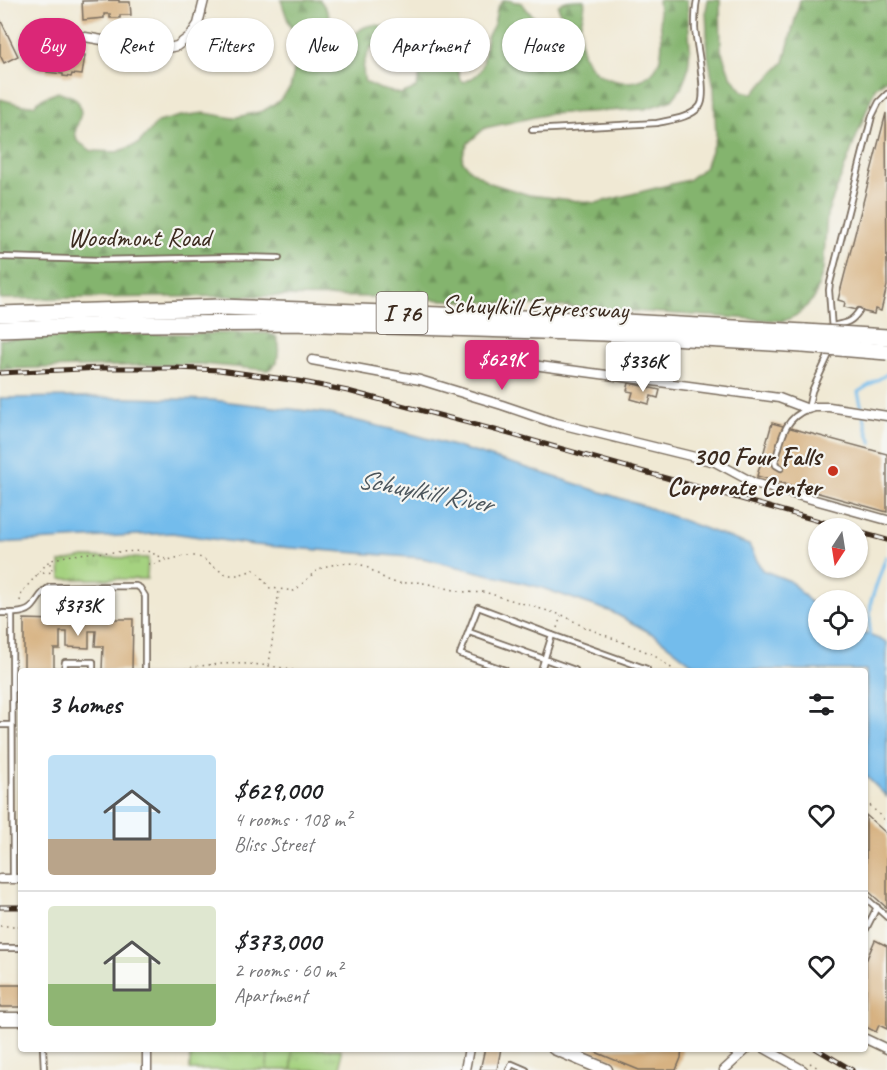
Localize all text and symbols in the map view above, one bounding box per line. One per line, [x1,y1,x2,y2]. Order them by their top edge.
chip: Buy [18,18,86,72]
chip: Rent [98,18,174,72]
chip: Filters [186,18,274,72]
chip: New [286,18,358,72]
chip: Apartment [370,18,490,72]
chip: House [502,18,585,72]
street label: Woodmont Road [68,221,214,254]
street label: Schuylkill Expressway [441,287,631,327]
road number: I 76 [376,292,428,334]
pin: $629K [460,340,544,391]
pin: $336K [601,342,685,393]
text: $629K [479,347,525,372]
text: $336K [620,349,666,374]
place label: 300 Four Falls Corporate Center [667,440,824,503]
water label: Schuylkill River [355,461,499,521]
marker: 300 Four Falls Corporate Center [826,464,840,478]
north arrow [808,518,868,578]
map controls [808,518,868,650]
pin: $373K [36,586,120,637]
button: locate [808,590,868,650]
text: $373K [55,593,101,618]
text: 3 homes [48,688,121,721]
icon: filters [805,688,838,721]
text: $629,000 [234,774,321,807]
icon: home [96,779,168,851]
icon: heart [805,799,838,832]
text: 4 rooms · 108 m² [234,807,351,832]
text: Bliss Street [234,832,313,857]
text: $373,000 [234,925,321,958]
icon: home [96,930,168,1002]
icon: heart [805,950,838,983]
text: 2 rooms · 60 m² [234,958,342,983]
text: Apartment [234,983,307,1008]

